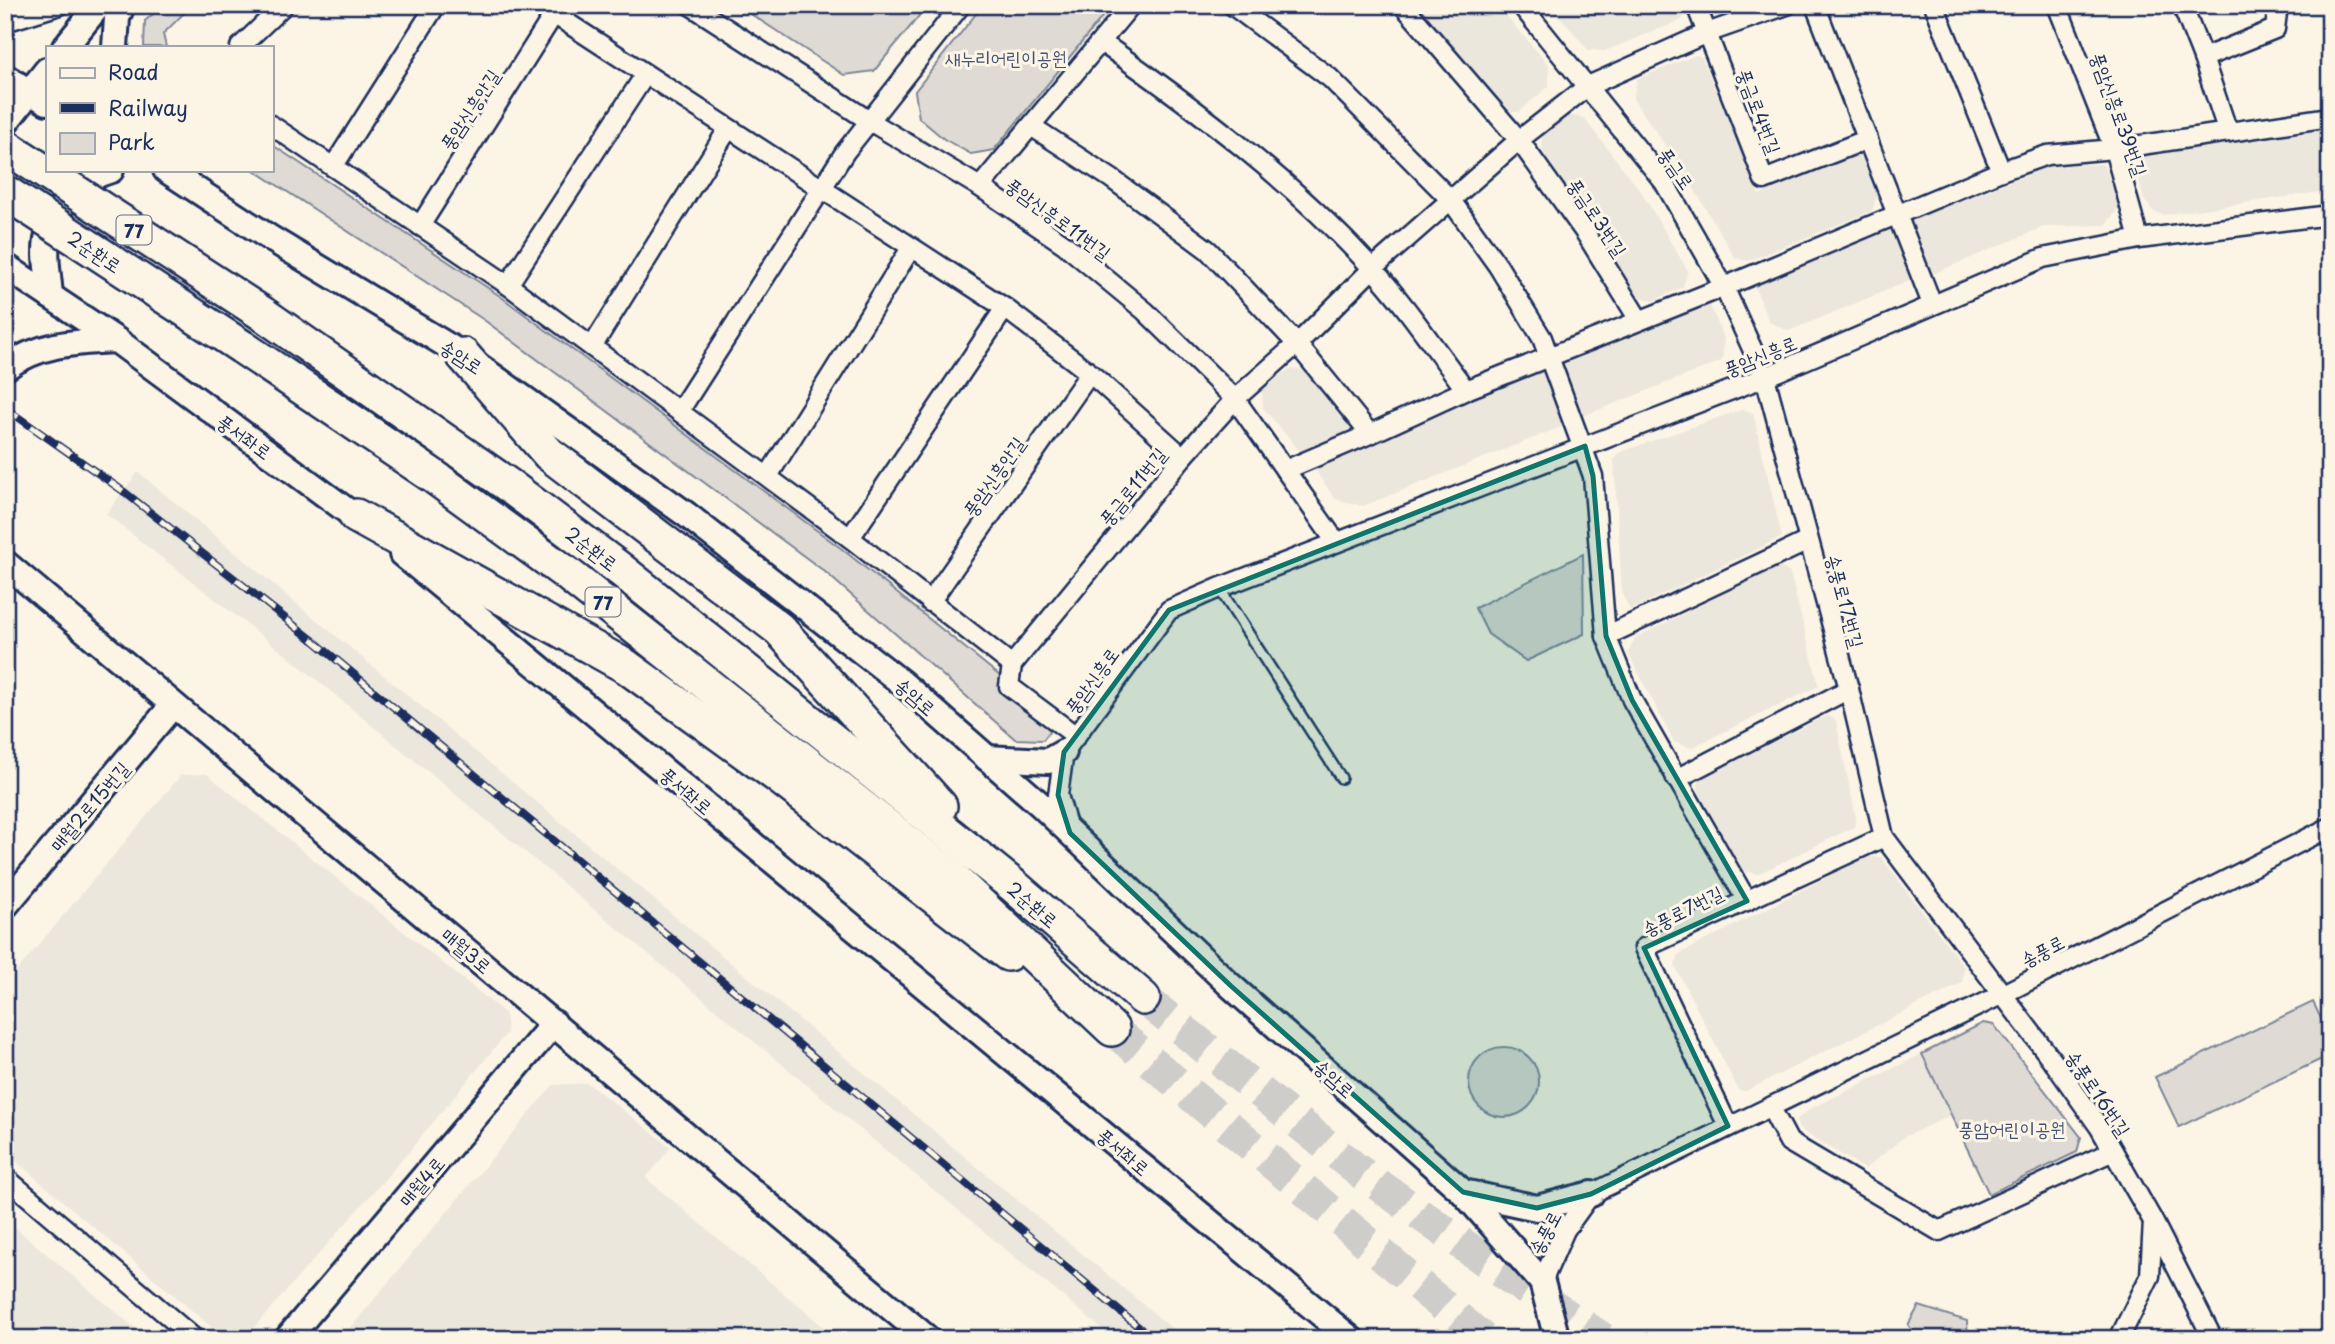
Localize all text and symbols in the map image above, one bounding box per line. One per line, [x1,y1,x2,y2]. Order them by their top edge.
park label: 새누리어린이공원 [945,43,1067,71]
legend [46,46,273,172]
street label: 풍암신흥로39번길 [2085,48,2155,180]
text: Road [108,55,159,87]
street label: 풍암신흥안길 [432,63,506,155]
street label: 풍금로4번길 [1731,64,1789,158]
text: Railway [108,91,188,123]
text: Park [108,125,155,157]
street label: 풍금로 [1652,141,1702,195]
street label: 풍암신흥로11번길 [1001,170,1117,266]
street label: 풍금로3번길 [1562,172,1634,262]
road number: 77 [116,215,152,244]
street label: 2순환로 [62,223,128,279]
street label: 풍암신흥로 [1719,328,1801,382]
street label: 송암로 [435,332,489,380]
street label: 풍서좌로 [212,407,278,465]
street label: 풍암신흥안길 [955,430,1031,522]
street label: 풍금로11번길 [1092,441,1172,531]
street label: 2순환로 [560,519,624,577]
street label: 송풍로17번길 [1820,551,1872,651]
road number: 77 [586,588,620,616]
street label: 풍암신흥로 [1057,641,1125,719]
street label: 송암로 [890,670,942,722]
street label: 매월2로15번길 [43,755,135,857]
street label: 풍서좌로 [655,760,719,820]
street label: 2순환로 [1001,874,1065,934]
street label: 송풍로7번길 [1637,878,1727,942]
street label: 매월3로 [436,920,498,980]
street label: 송풍로 [2015,927,2069,973]
street label: 송풍로16번길 [2060,1044,2138,1142]
street label: 송암로 [1309,1052,1361,1104]
park label: 풍암어린이공원 [1958,1114,2066,1142]
street label: 풍서좌로 [1092,1121,1156,1181]
street label: 매월4로 [391,1150,451,1212]
street label: 송풍로 [1521,1205,1567,1259]

